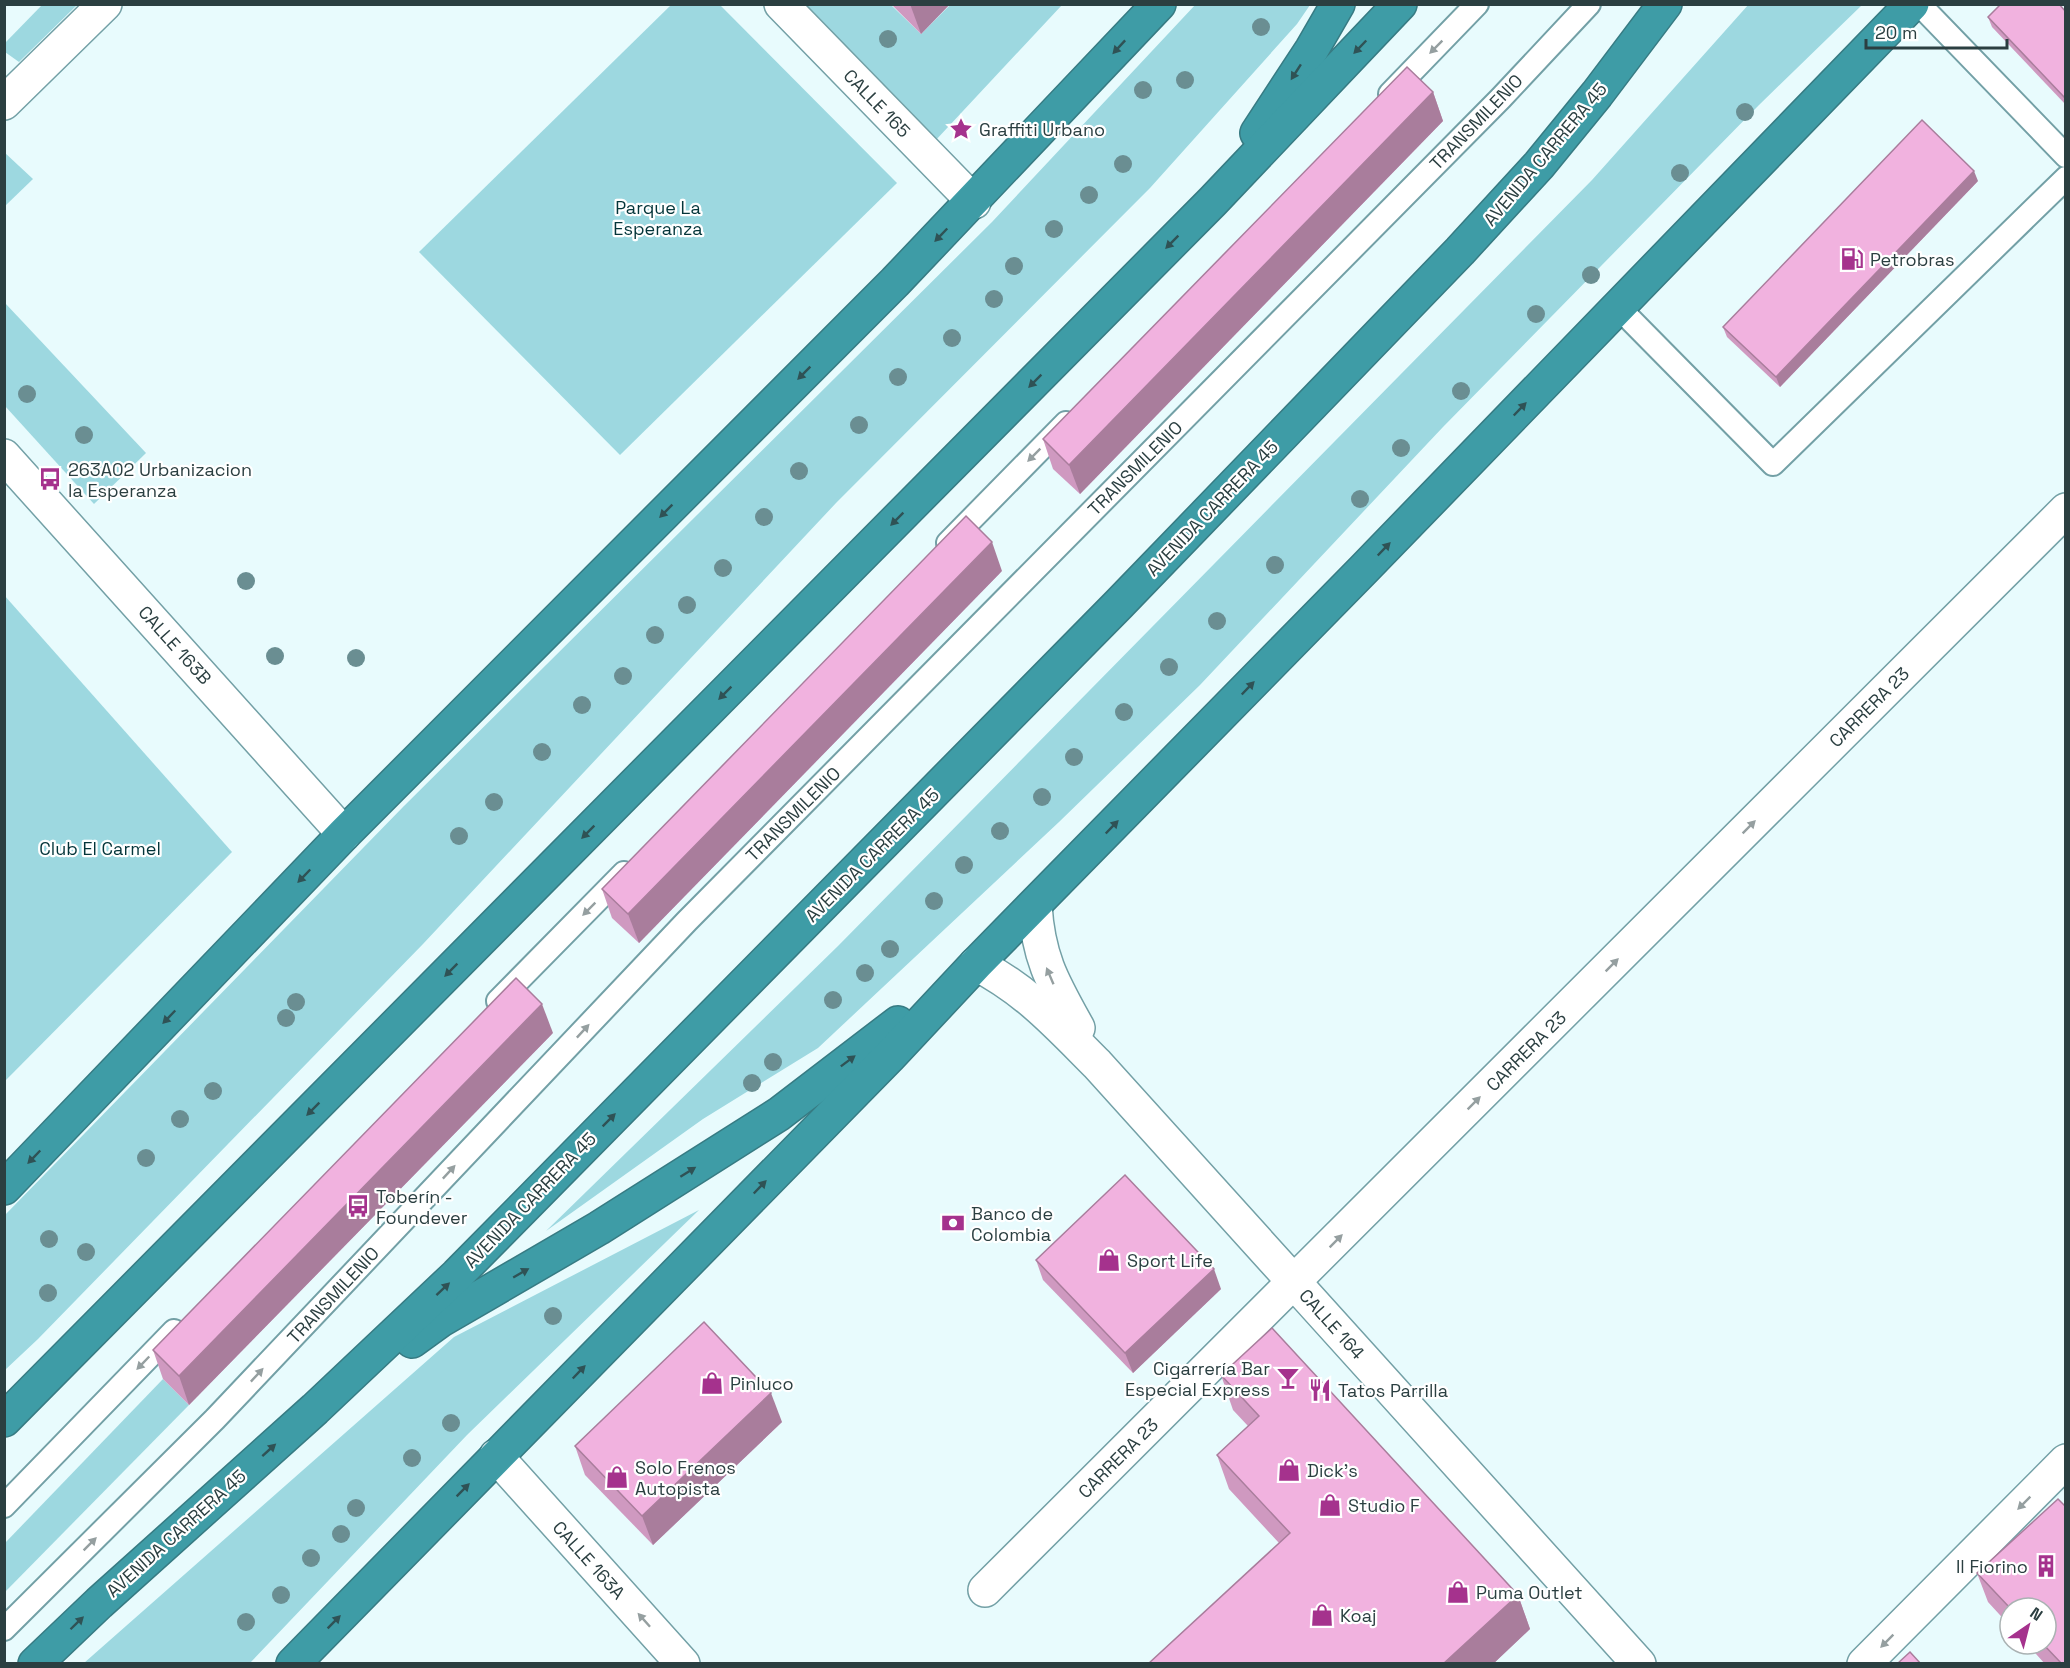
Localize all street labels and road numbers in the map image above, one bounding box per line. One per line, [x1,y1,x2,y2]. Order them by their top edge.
street label: CALLE 165 [839,64,915,142]
street label: TRANSMILENIO [1424,69,1528,175]
street label: AVENIDA CARRERA 45 [1478,78,1612,230]
street label: TRANSMILENIO [1083,416,1187,520]
street label: AVENIDA CARRERA 45 [1141,435,1283,581]
street label: CALLE 163B [133,601,217,689]
street label: CARRERA 23 [1824,662,1914,752]
street label: TRANSMILENIO [741,762,845,866]
street label: AVENIDA CARRERA 45 [800,783,944,927]
street label: CARRERA 23 [1481,1006,1571,1096]
street label: AVENIDA CARRERA 45 [459,1127,601,1273]
street label: TRANSMILENIO [282,1242,384,1348]
street label: CALLE 164 [1294,1284,1370,1364]
street label: CARRERA 23 [1073,1413,1163,1503]
street label: AVENIDA CARRERA 45 [101,1464,251,1602]
street label: CALLE 163A [548,1516,630,1604]

